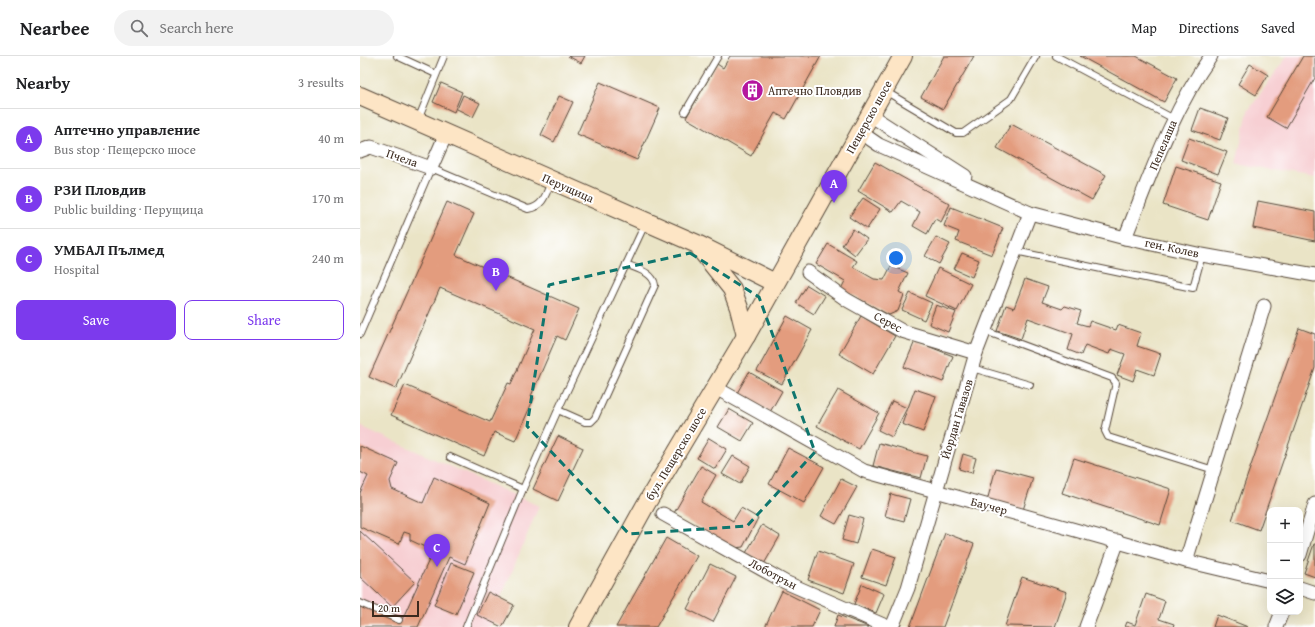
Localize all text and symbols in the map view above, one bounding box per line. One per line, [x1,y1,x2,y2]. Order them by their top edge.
search box [114,10,394,46]
text: Nearbee [20,14,90,42]
icon: search [128,17,150,39]
text: Search here [160,17,234,38]
text: Map [1131,18,1157,38]
text: Directions [1179,18,1239,38]
text: Saved [1261,18,1295,38]
text: Nearby [16,70,70,95]
text: 3 results [298,73,344,92]
street label: Пещерско шосе [841,77,896,156]
building icon: Аптечно Пловдив [739,78,765,104]
place label: Аптечно Пловдив [768,82,862,99]
street label: Пепелаша [1144,117,1181,172]
text: Аптечно управление [54,119,200,140]
text: A [25,129,33,148]
text: 40 m [318,129,344,148]
text: Bus stop · Пещерско шосе [54,140,196,159]
street label: Пчела [384,144,420,171]
street label: Перущица [540,169,597,207]
pin: A [821,170,847,203]
text: РЗИ Пловдив [54,179,146,200]
text: B [25,189,33,208]
text: 170 m [312,189,344,208]
text: Public building · Перущица [54,200,203,219]
street label: ген. Колев [1144,233,1201,262]
text: УМБАЛ Пълмед [54,239,164,260]
your location [886,248,906,268]
text: C [25,249,33,268]
text: 240 m [312,249,344,268]
pin: B [483,258,509,291]
text: Hospital [54,260,99,279]
button: Save [16,300,176,340]
button: Share [184,300,344,340]
street label: Серес [871,307,906,336]
street label: Йордан Гавазов [936,377,977,461]
street label: бул. Пещерско шосе [641,404,710,503]
street label: Баучер [969,492,1010,519]
map controls [1267,507,1303,615]
button: + [1267,507,1303,543]
pin: C [424,534,450,567]
button: − [1267,543,1303,579]
street label: Лоботрън [746,554,800,593]
button: layers [1267,579,1303,615]
scale bar [372,599,419,618]
text: 20 m [378,600,400,616]

